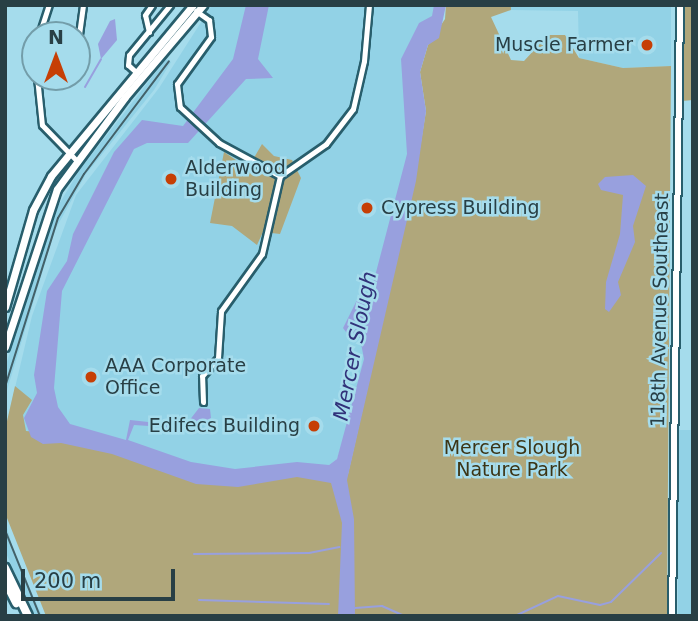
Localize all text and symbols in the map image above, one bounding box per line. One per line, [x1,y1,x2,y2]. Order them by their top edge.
north arrow [21,21,91,91]
text: N [48,26,64,48]
place label: Muscle Farmer [495,34,633,56]
marker: Muscle Farmer [639,37,655,53]
place label: Alderwood Building [185,157,286,201]
marker: Alderwood Building [163,171,179,187]
street label: 118th Avenue Southeast [647,193,673,427]
place label: Cypress Building [381,197,540,219]
marker: Cypress Building [359,200,375,216]
water label: Mercer Slough [328,269,382,423]
place label: AAA Corporate Office [105,355,246,399]
marker: AAA Corporate Office [83,369,99,385]
place label: Edifecs Building [149,415,300,437]
marker: Edifecs Building [306,418,322,434]
park label: Mercer Slough Nature Park [444,437,580,481]
scale bar [24,554,178,598]
text: 200 m [34,569,101,593]

